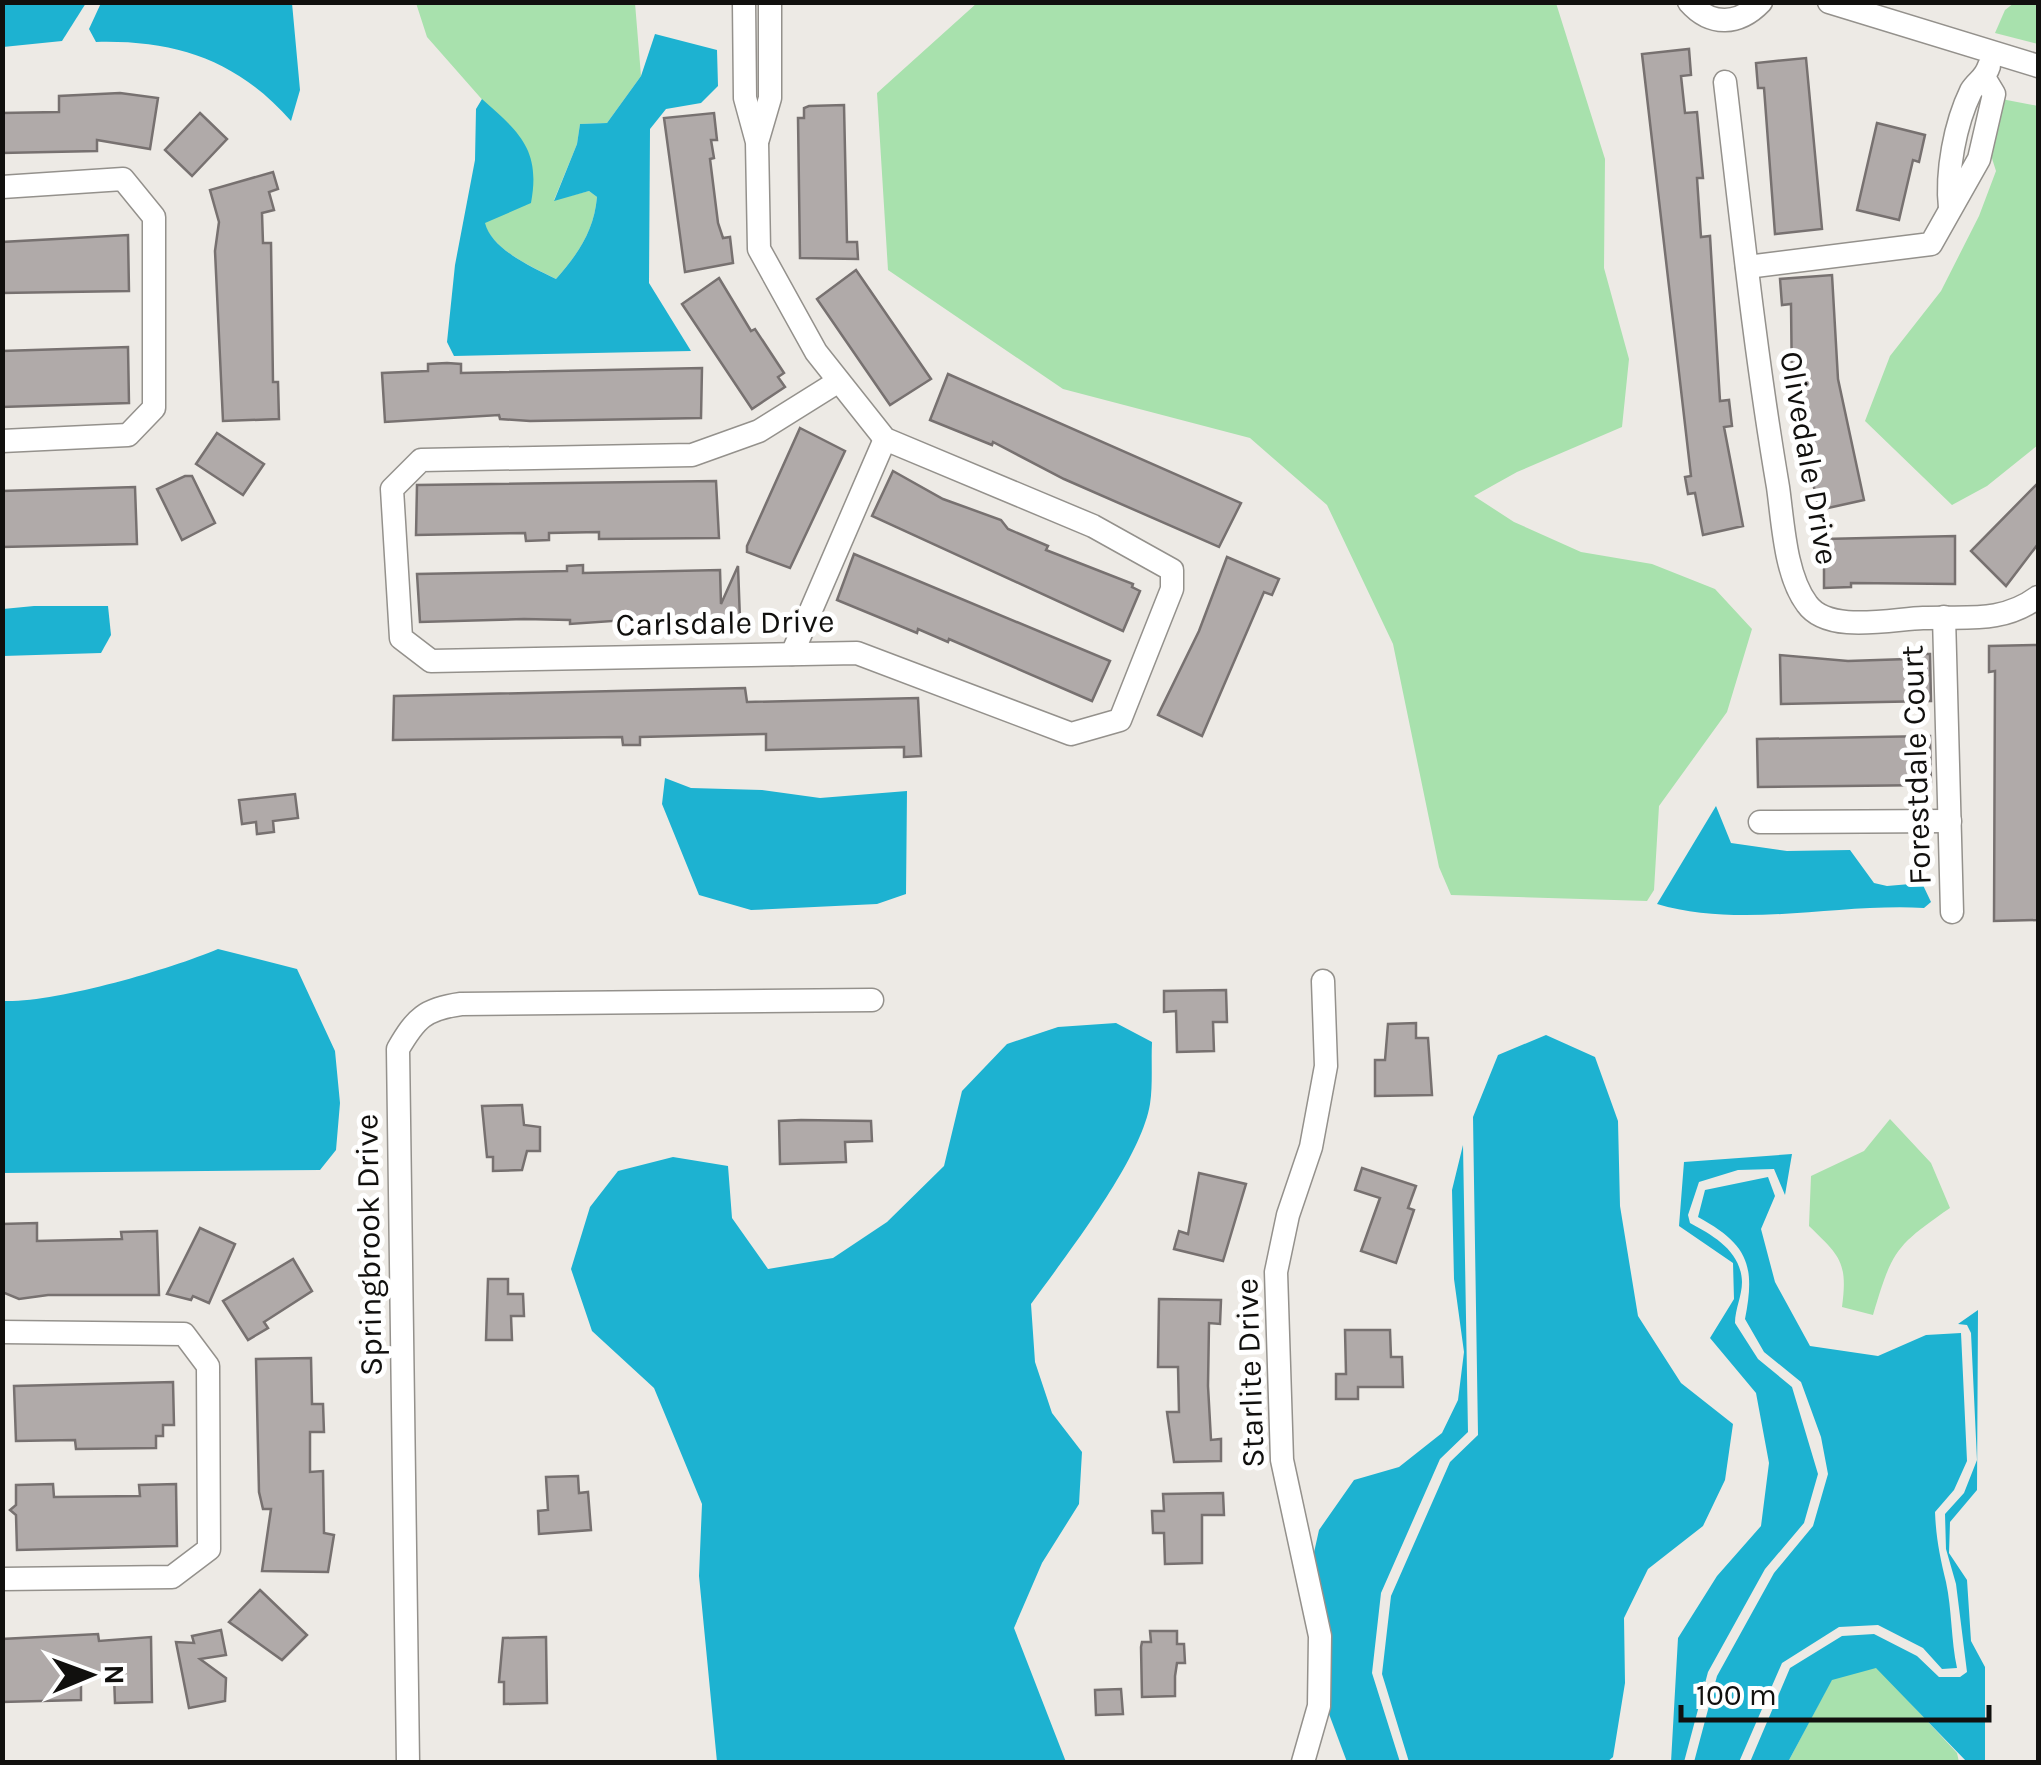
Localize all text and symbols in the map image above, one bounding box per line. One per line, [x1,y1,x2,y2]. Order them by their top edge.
street label: Olivedale Drive [1772,348,1846,568]
street label: Carlsdale Drive [615,603,835,643]
street label: Forestdale Court [1893,644,1939,886]
street label: Springbrook Drive [348,1113,390,1377]
street label: Starlite Drive [1228,1277,1272,1469]
north arrow [40,1625,140,1725]
scale bar [1681,1660,1988,1722]
text: N [98,1664,131,1685]
text: 100 m [1696,1677,1777,1713]

